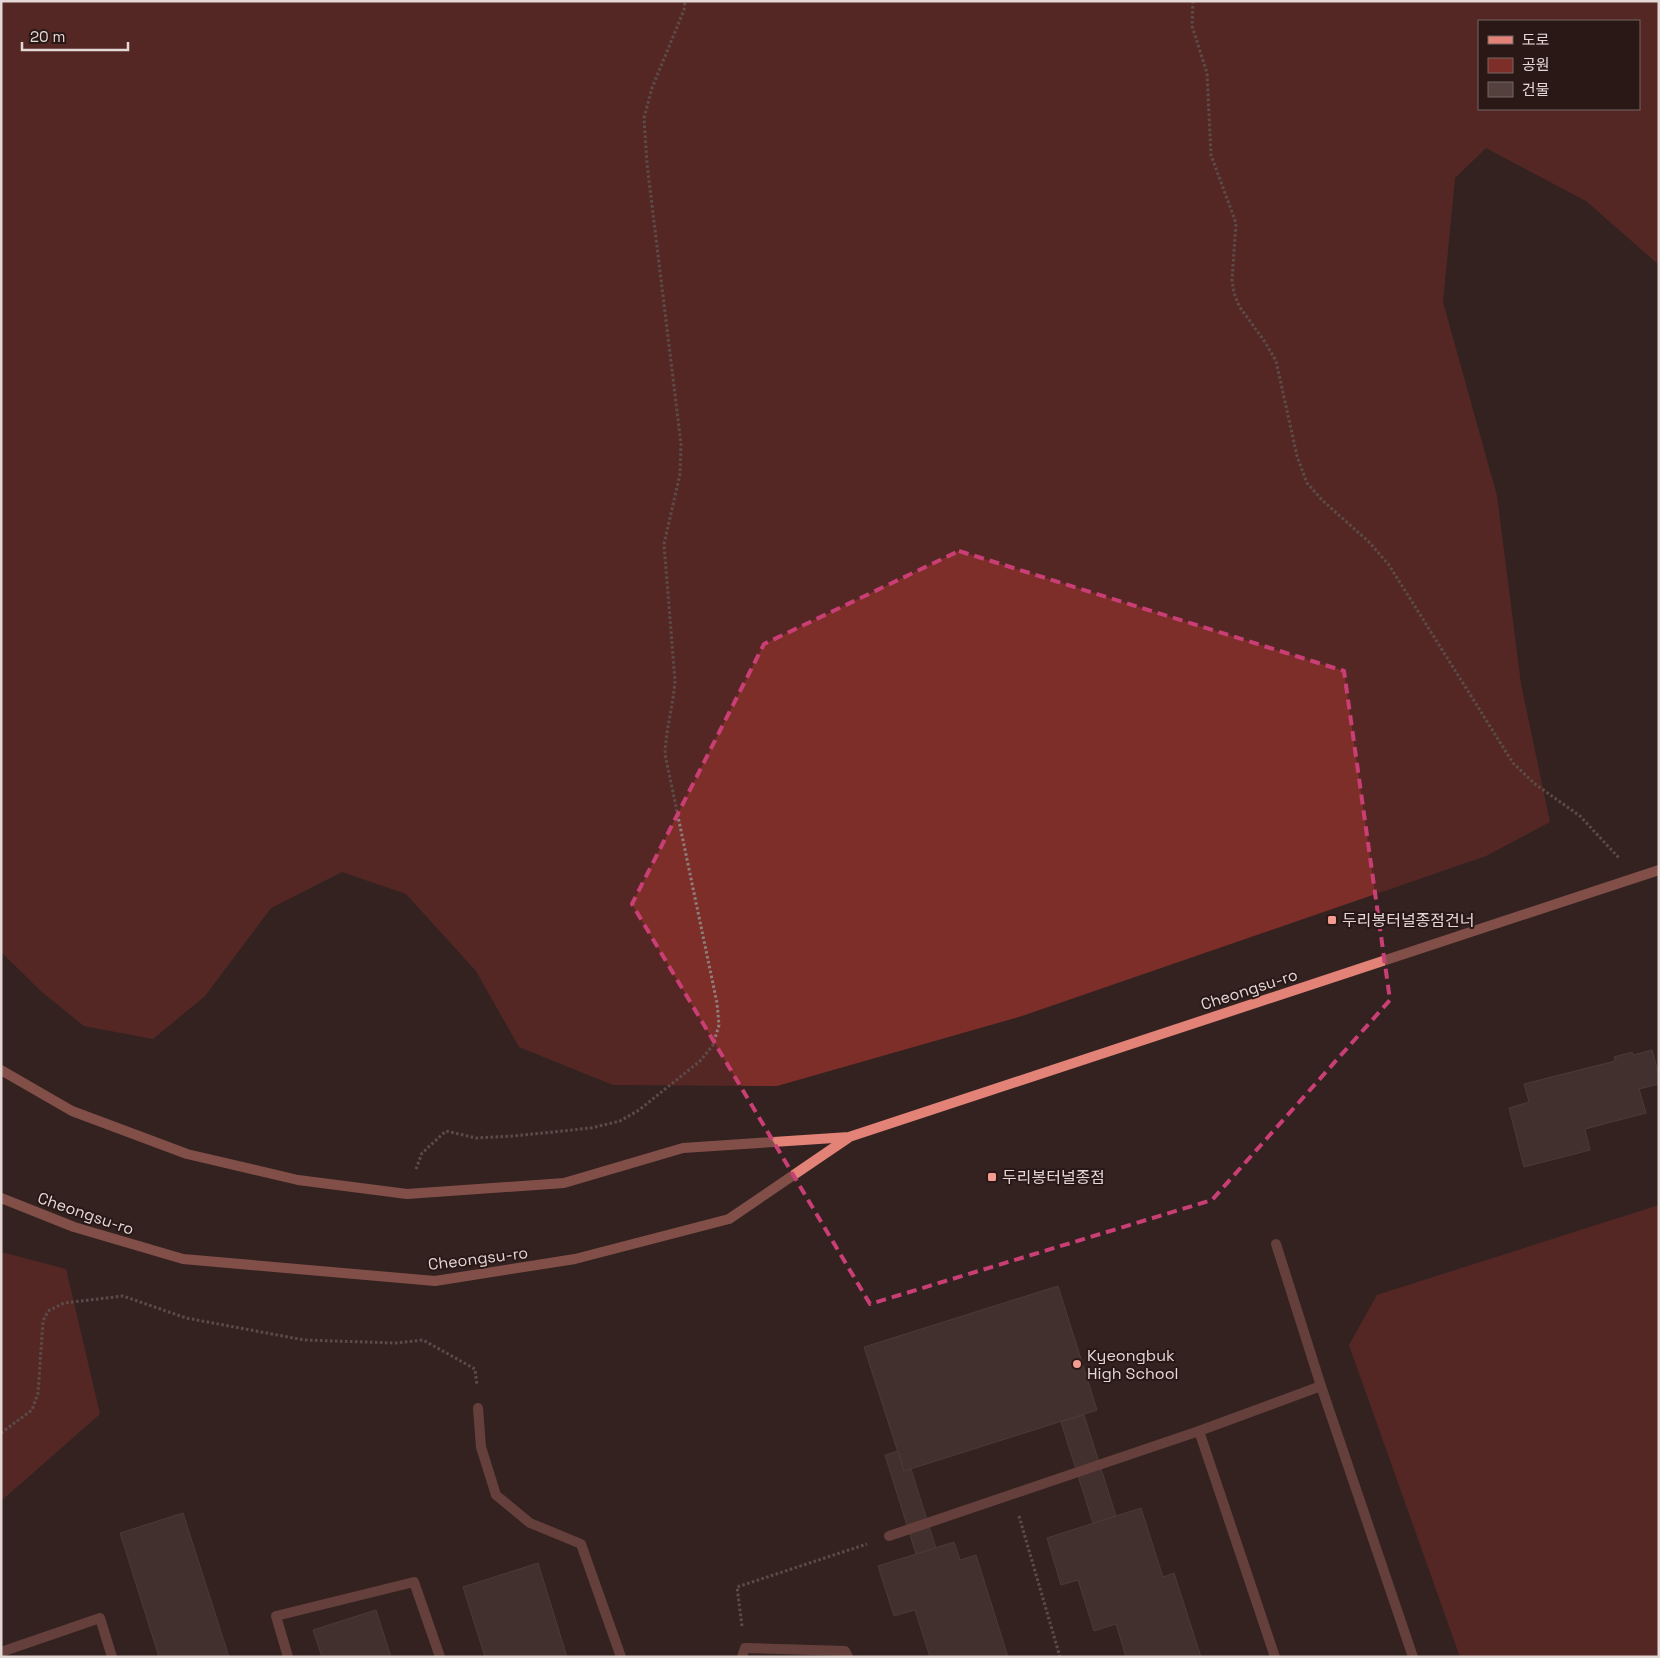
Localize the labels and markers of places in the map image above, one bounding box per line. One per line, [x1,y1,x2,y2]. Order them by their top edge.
place label: 두리봉터널종점건너 [1342,910,1474,931]
marker: 두리봉터널종점건너 [1326,914,1338,926]
place label: 두리봉터널종점 [1002,1167,1105,1188]
marker: 두리봉터널종점 [986,1171,998,1183]
place label: Kyeongbuk High School [1087,1345,1178,1384]
marker: Kyeongbuk High School [1071,1358,1083,1370]

